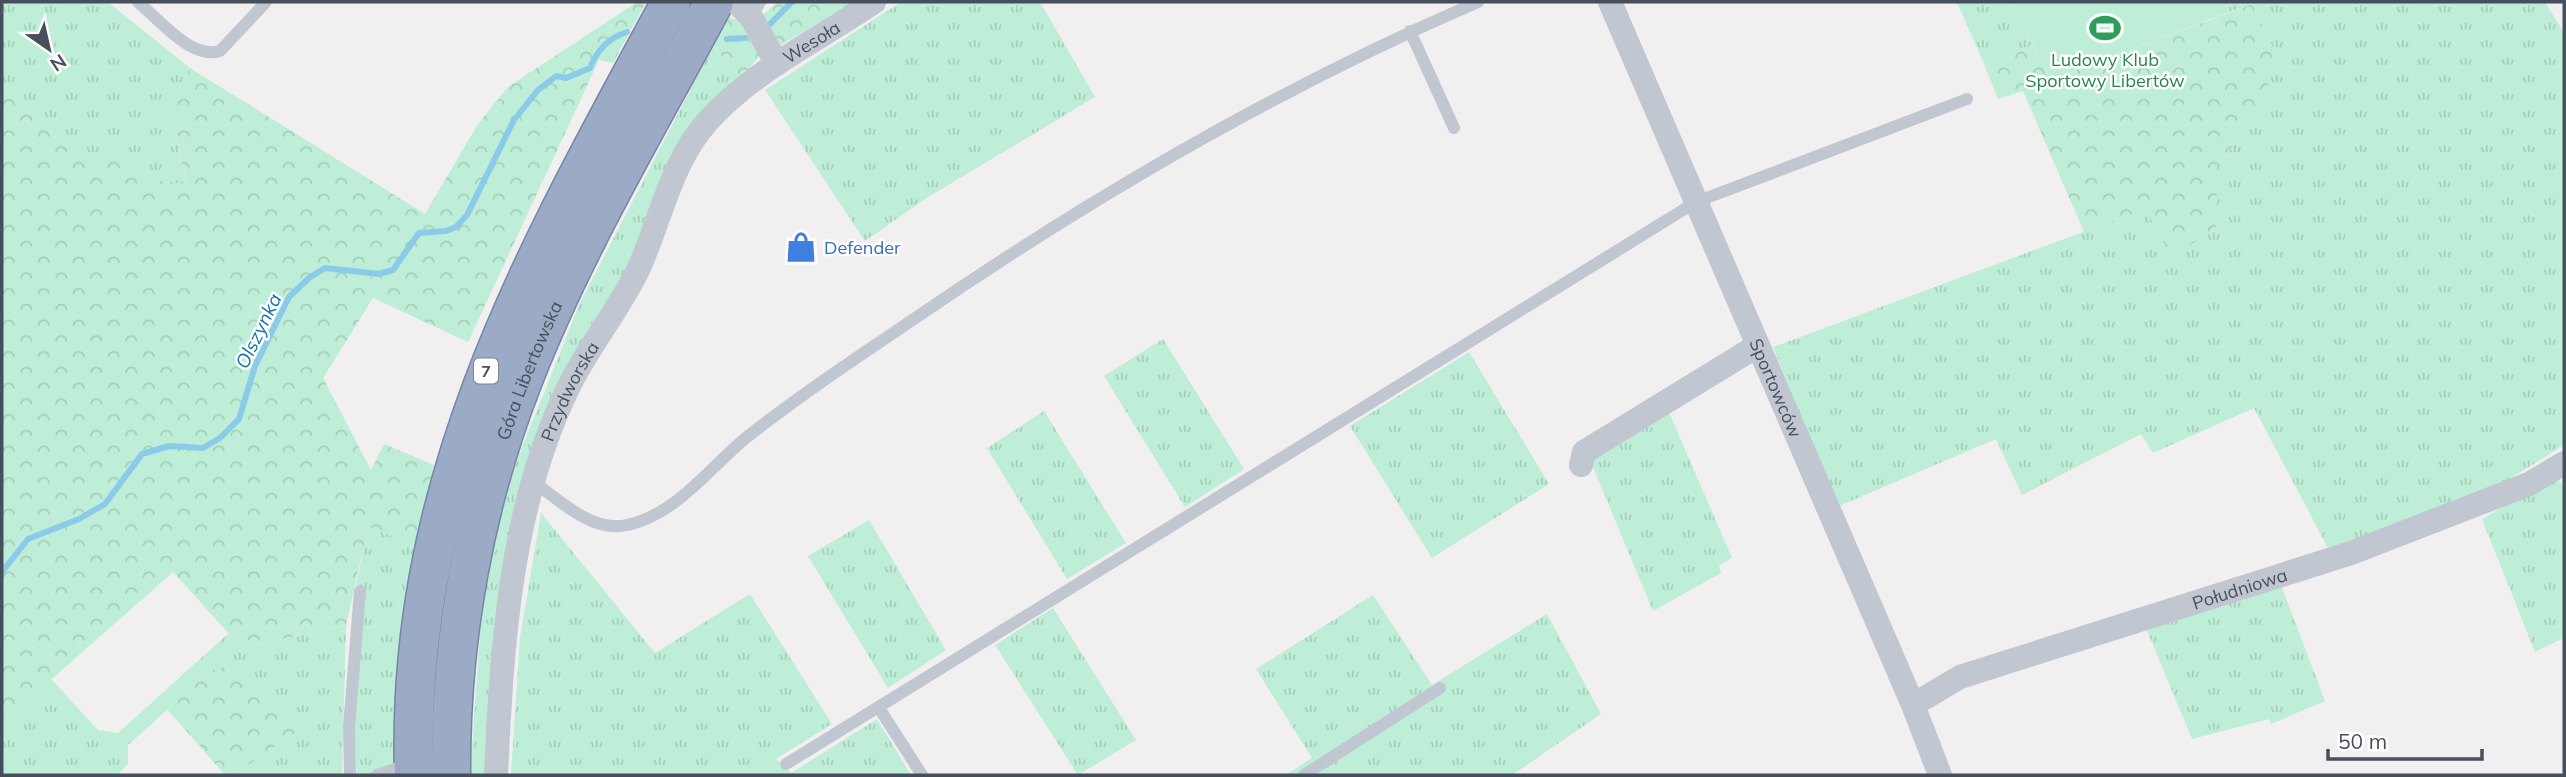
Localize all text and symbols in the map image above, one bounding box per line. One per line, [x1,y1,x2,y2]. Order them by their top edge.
sports icon: Ludowy Klub Sportowy Libertów [2088,11,2122,45]
north arrow [14,14,84,84]
street label: Wesoła [778,15,844,68]
place label: Ludowy Klub Sportowy Libertów [2025,48,2185,92]
text: N [46,49,71,77]
shop icon: Defender [784,230,818,264]
place label: Defender [824,236,901,259]
water label: Olszynka [230,290,286,372]
street label: Góra Libertowska [491,297,567,443]
street label: Sportowców [1745,335,1808,441]
street label: Przydworska [535,337,604,444]
road number: 7 [474,358,498,384]
street label: Południowa [2189,563,2290,614]
scale bar [2328,718,2482,762]
text: 50 m [2338,728,2387,754]

